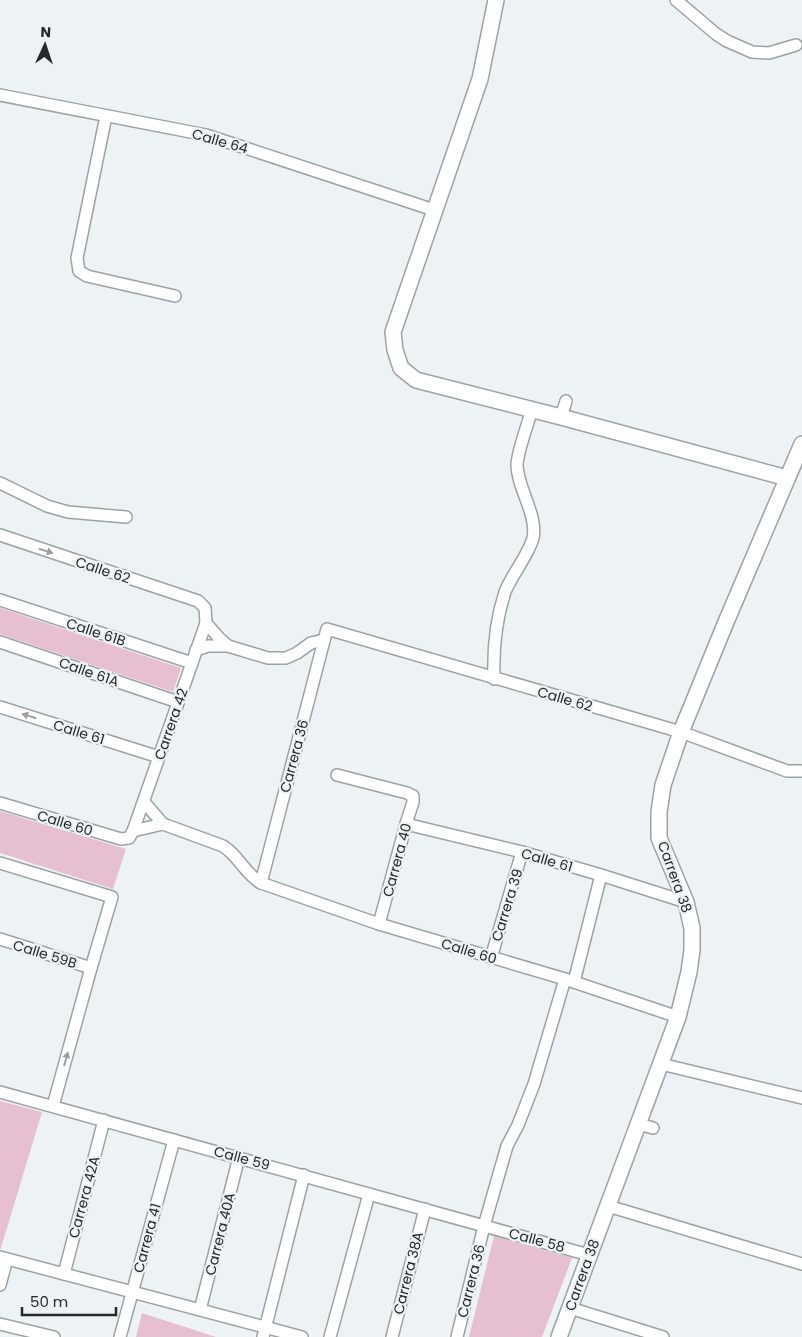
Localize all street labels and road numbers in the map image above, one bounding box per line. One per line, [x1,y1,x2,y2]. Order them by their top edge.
street label: Calle 64 [190,123,250,159]
street label: Calle 62 [73,552,133,588]
street label: Calle 61B [64,613,128,651]
street label: Calle 61A [56,652,122,692]
street label: Calle 62 [535,682,595,716]
street label: Carrera 42 [149,685,193,763]
street label: Calle 61 [51,715,107,749]
street label: Carrera 36 [275,717,313,795]
street label: Calle 60 [35,805,95,841]
street label: Carrera 40 [378,821,416,899]
street label: Carrera 38 [653,838,697,916]
street label: Calle 61 [519,843,575,877]
street label: Carrera 39 [486,866,528,944]
street label: Calle 60 [439,933,499,969]
street label: Calle 59B [11,935,79,973]
street label: Calle 59 [212,1141,272,1175]
street label: Carrera 42A [63,1154,105,1240]
street label: Carrera 40A [200,1190,240,1278]
street label: Carrera 41 [128,1201,166,1275]
street label: Calle 58 [507,1223,567,1257]
street label: Carrera 38A [388,1230,428,1316]
street label: Carrera 38 [560,1236,604,1314]
street label: Carrera 36 [452,1242,490,1320]

